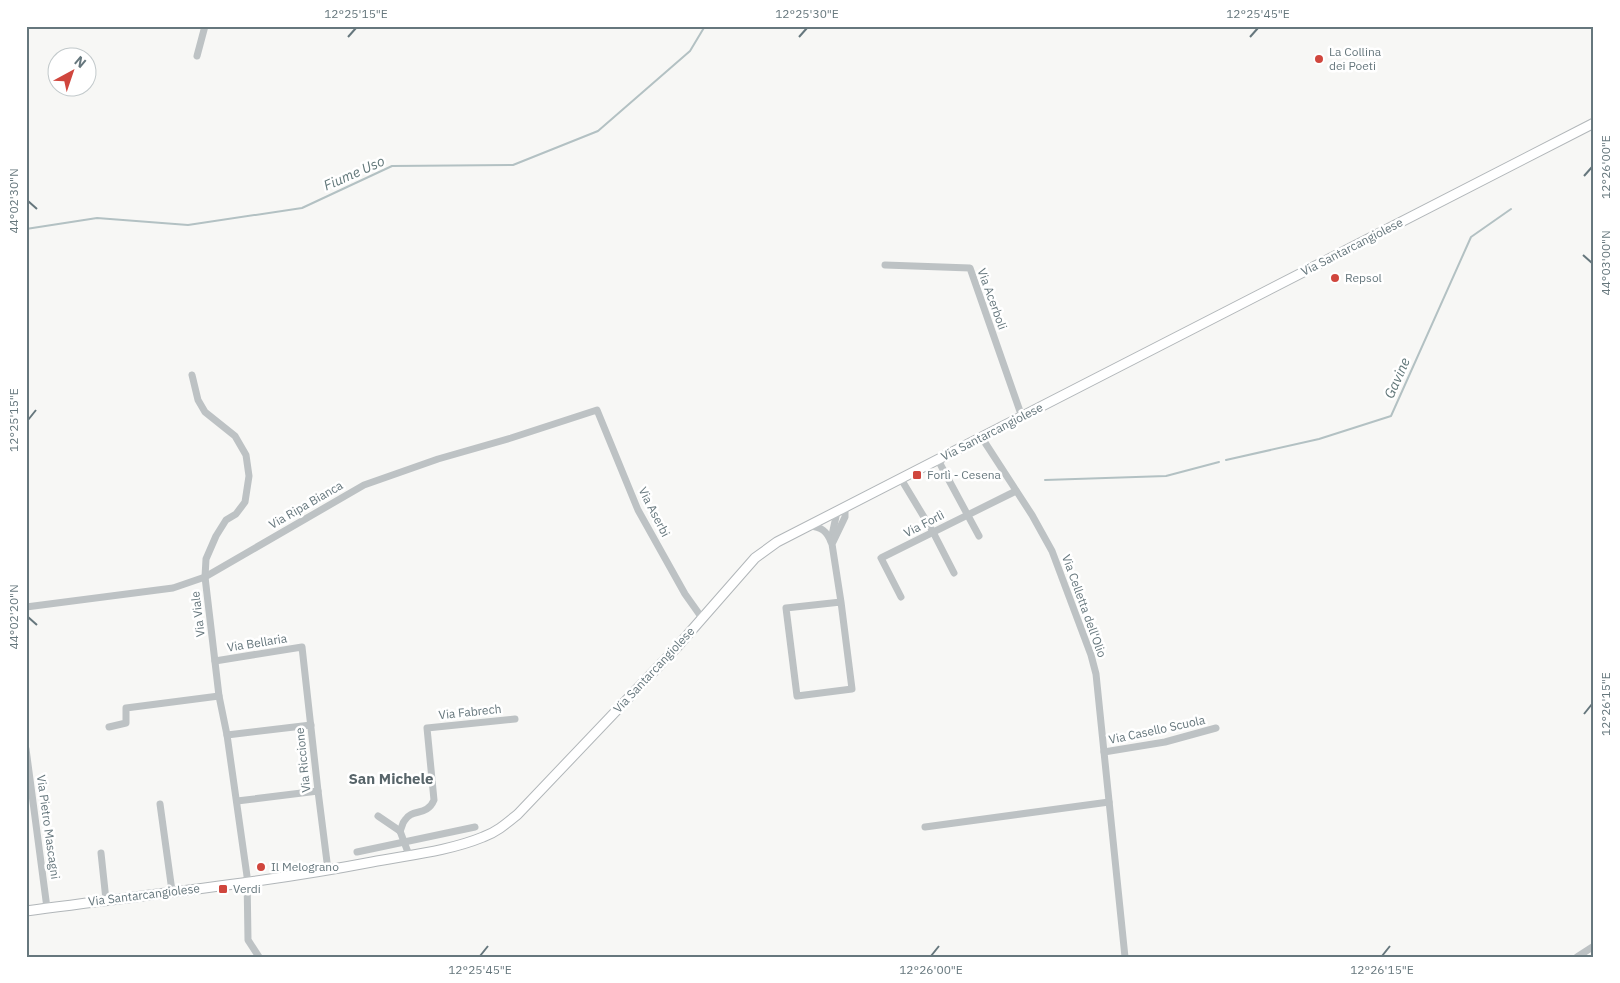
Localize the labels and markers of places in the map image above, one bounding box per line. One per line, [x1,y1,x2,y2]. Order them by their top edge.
place label: La Collina dei Poeti [1329,44,1382,73]
marker: La Collina dei Poeti [1313,53,1325,65]
place label: Repsol [1345,270,1382,285]
marker: Repsol [1329,272,1341,284]
place label: Forlì - Cesena [927,467,1002,482]
marker: Forlì - Cesena [911,469,923,481]
place label: Il Melograno [271,859,339,874]
marker: Il Melograno [255,861,267,873]
place label: Verdi [233,881,261,896]
marker: Verdi [217,883,229,895]

